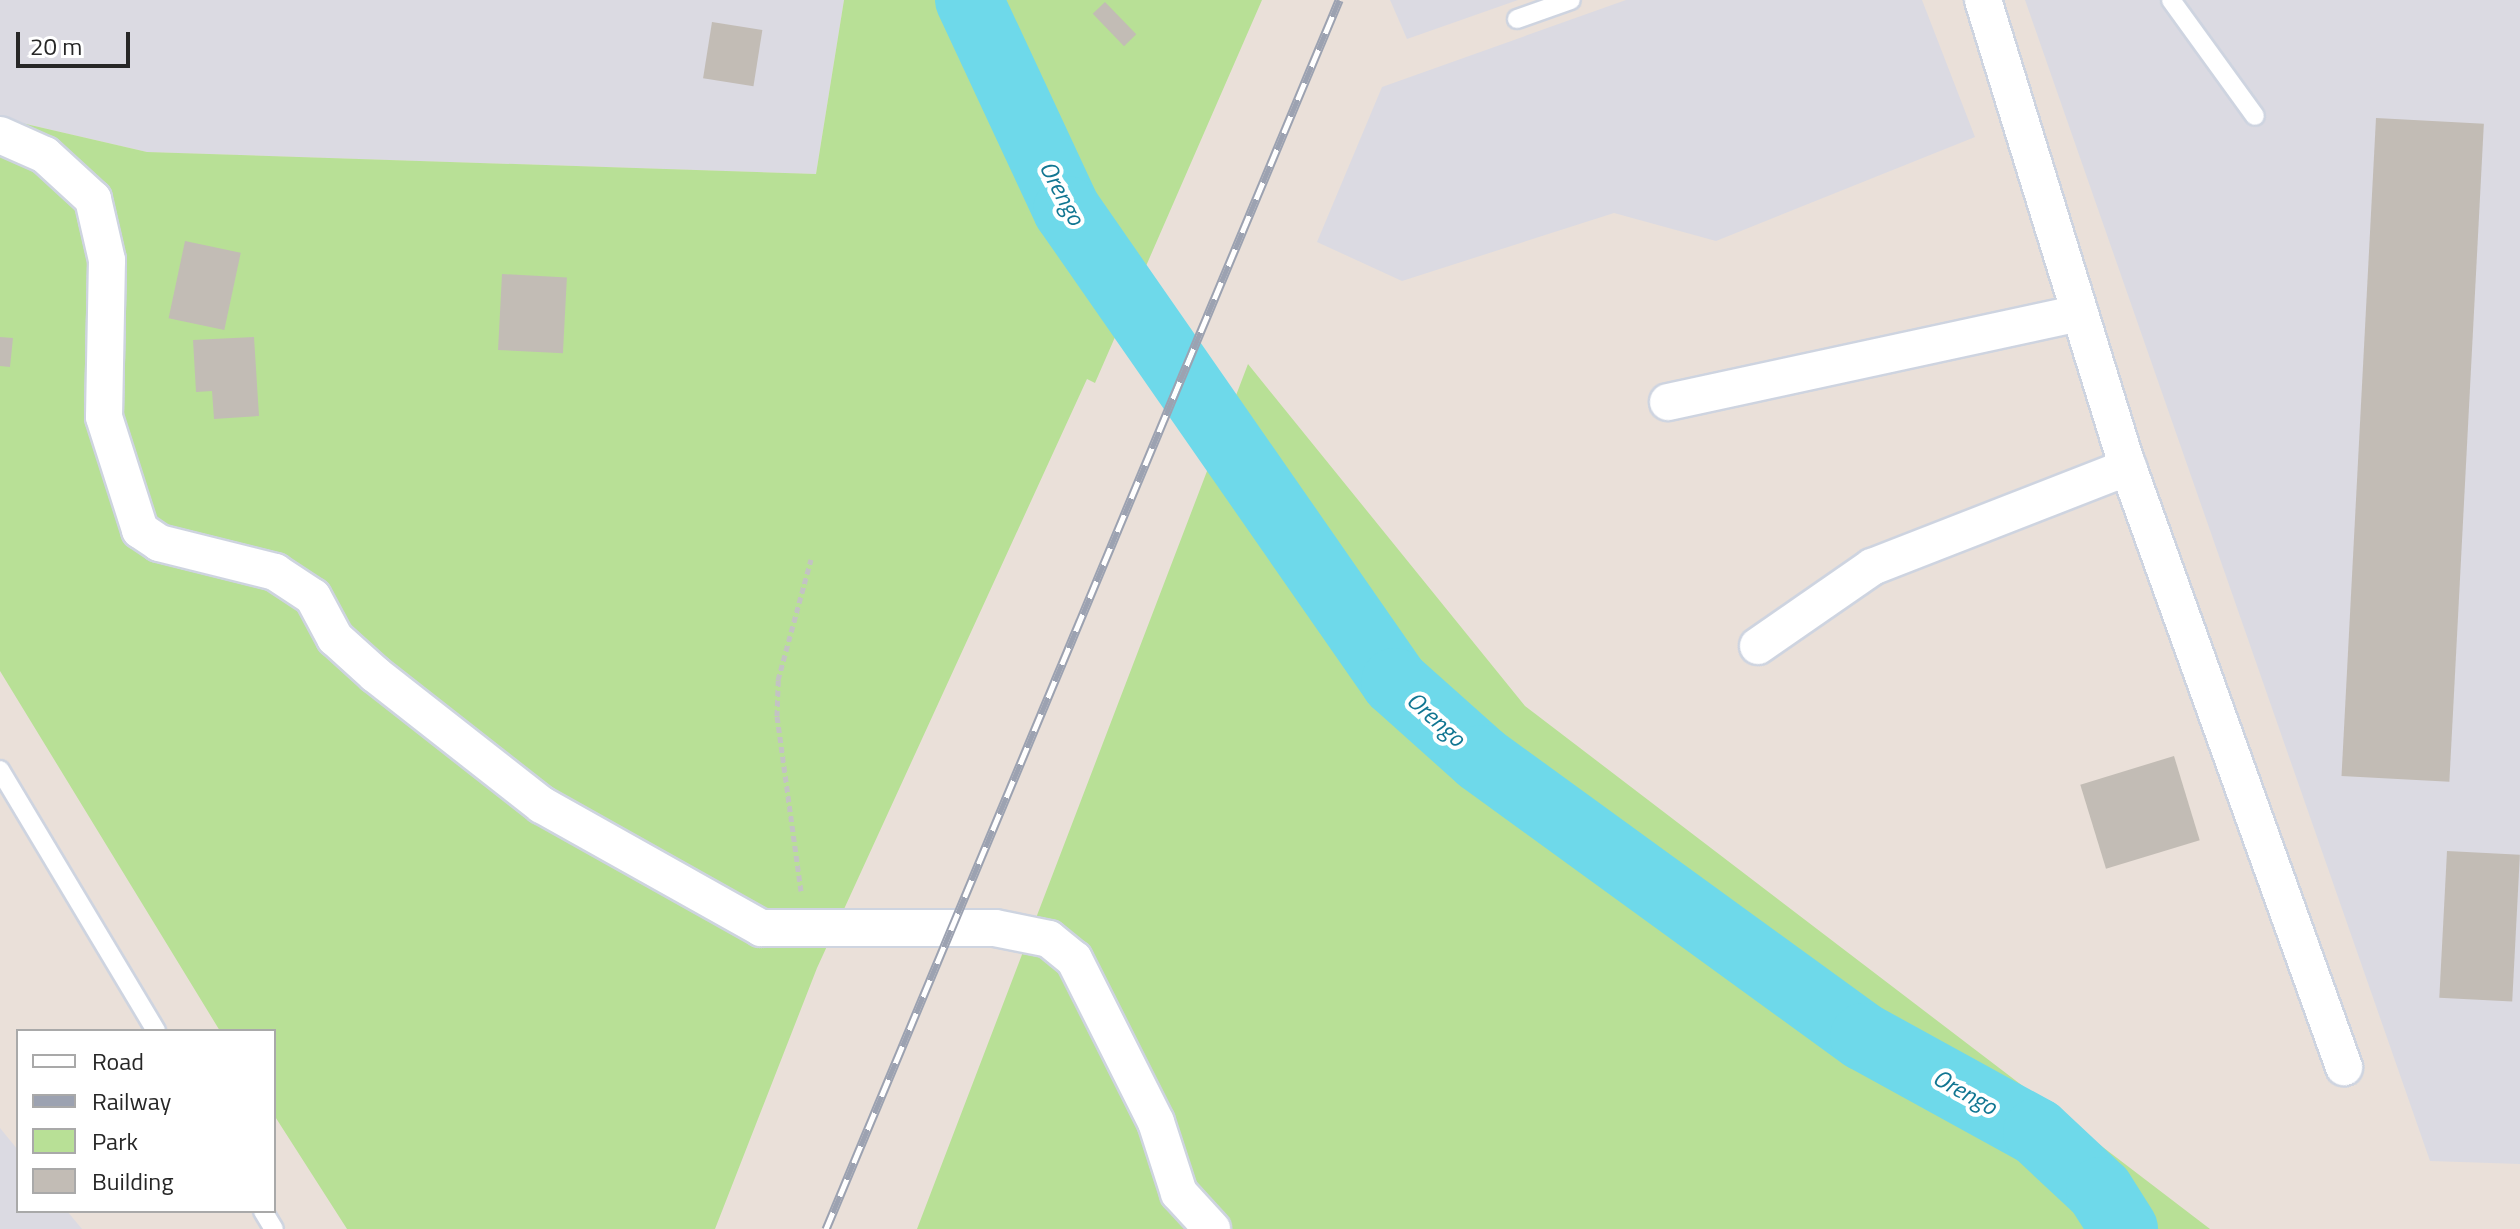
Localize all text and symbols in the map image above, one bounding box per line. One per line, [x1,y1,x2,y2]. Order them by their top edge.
scale bar [20,16,134,66]
text: 20 m [30,28,82,64]
water label: Orengo [1033,156,1091,230]
water label: Orengo [1401,685,1471,753]
legend [16,1029,276,1213]
text: Road [92,1043,144,1079]
water label: Orengo [1928,1063,2002,1121]
text: Railway [92,1083,171,1119]
text: Park [92,1123,138,1159]
text: Building [92,1163,174,1199]

